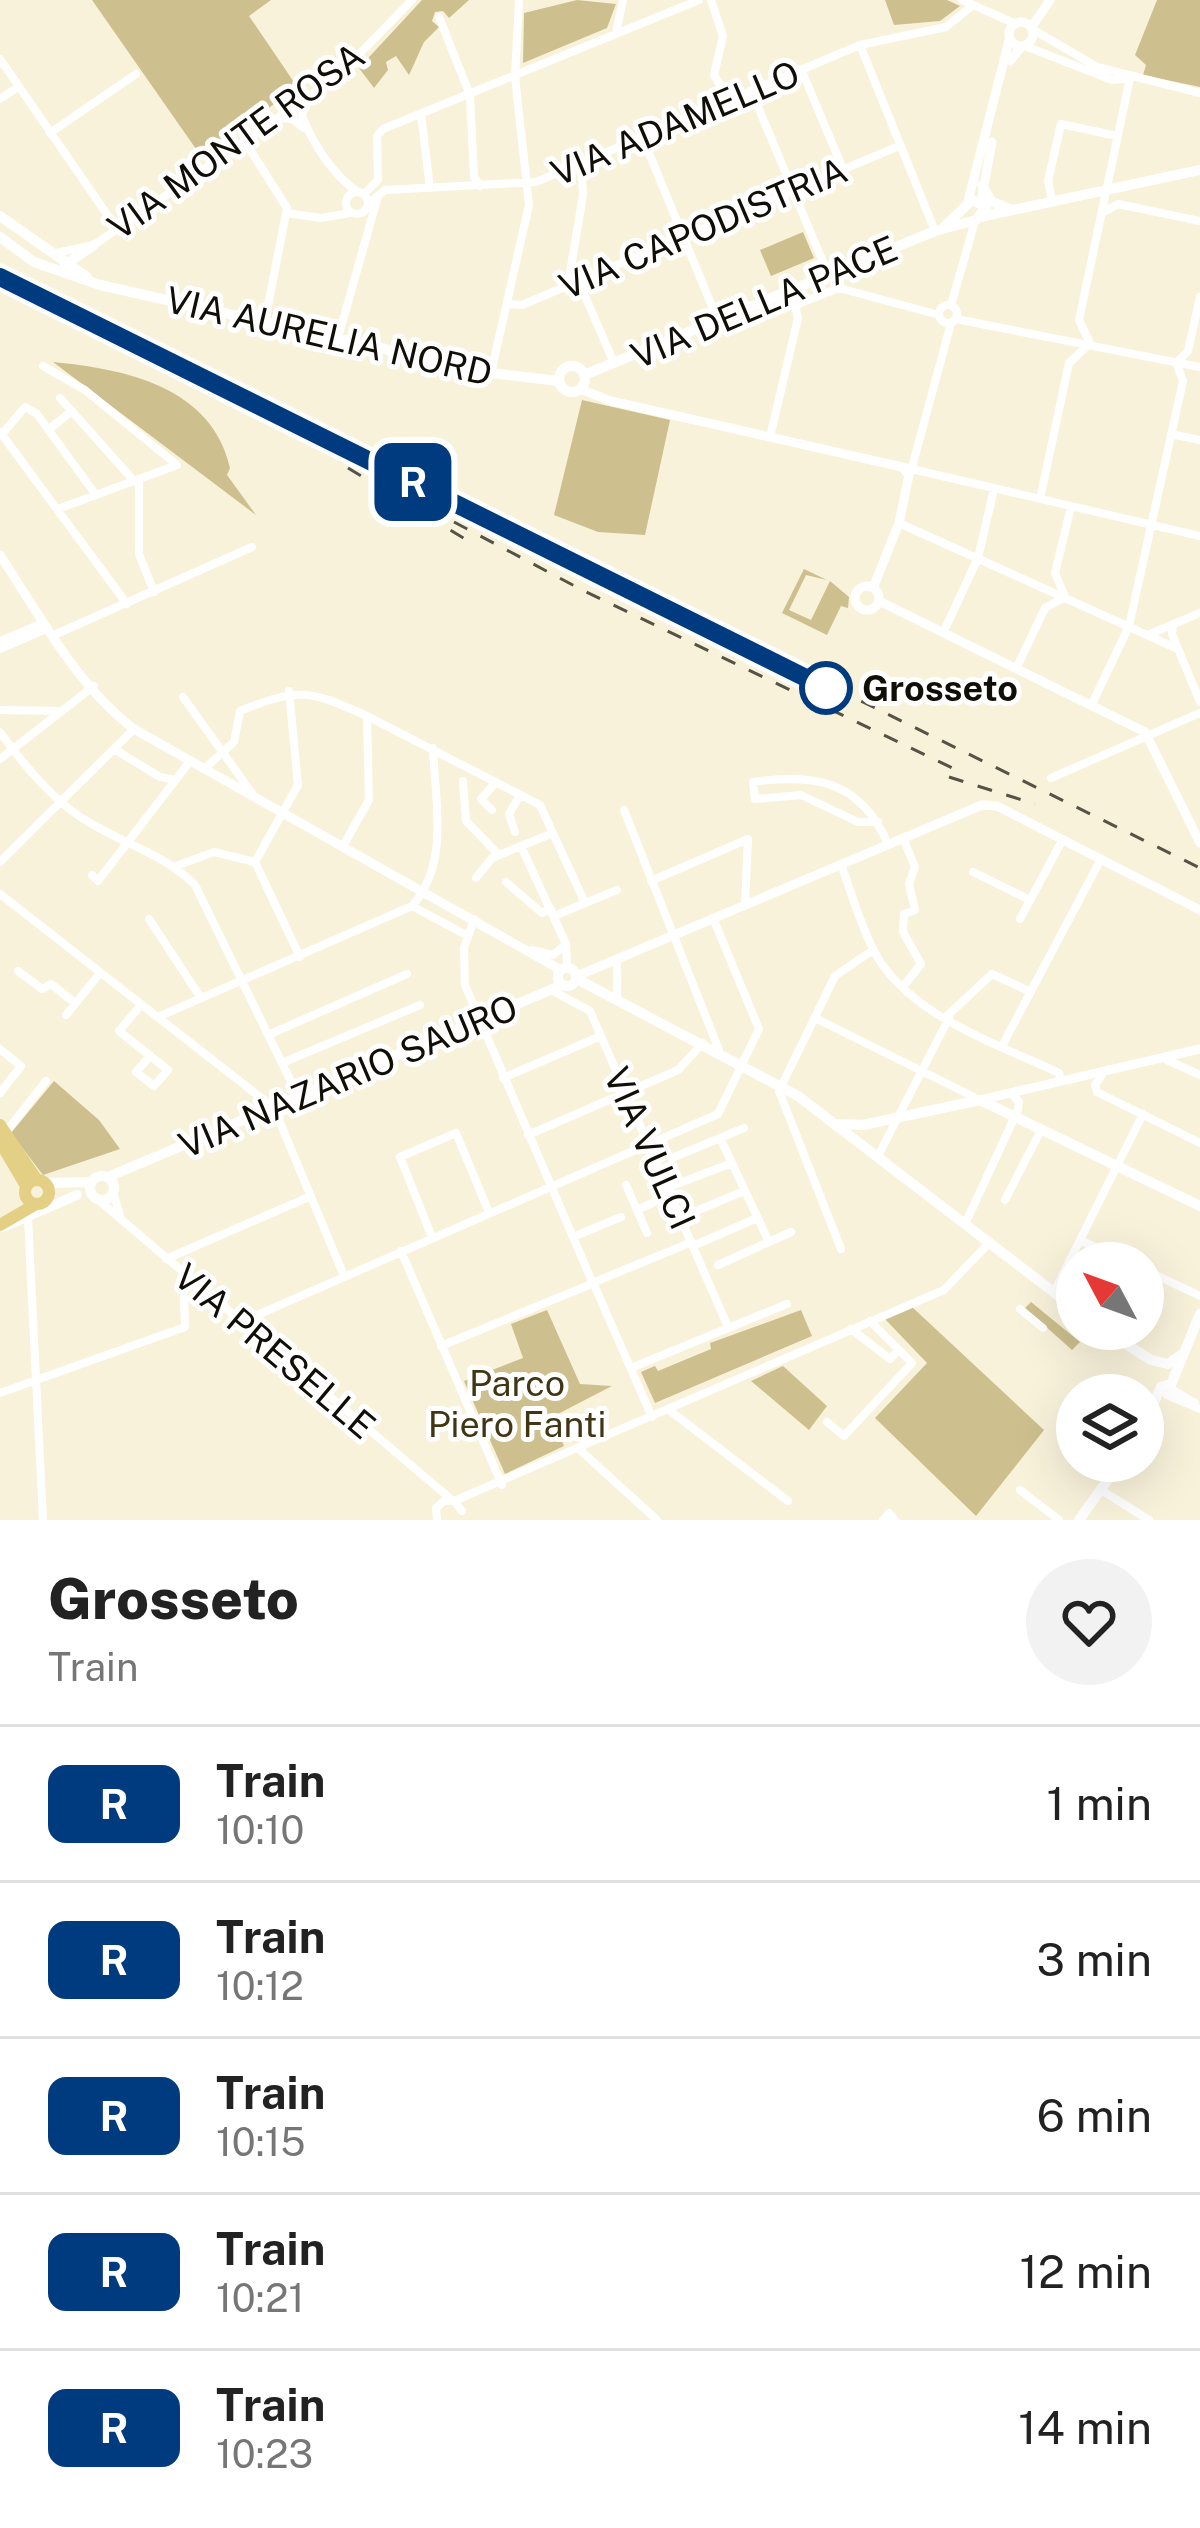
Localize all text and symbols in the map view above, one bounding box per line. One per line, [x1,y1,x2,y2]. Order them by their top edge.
street label: VIA MONTE ROSA [100,34,372,248]
street label: VIA ADAMELLO [545,52,805,194]
street label: VIA CAPODISTRIA [553,148,853,308]
street label: VIA DELLA PACE [625,227,903,377]
street label: VIA AURELIA NORD [162,278,496,394]
line badge: R [374,443,452,521]
text: R [398,457,428,506]
marker: Grosseto [801,663,851,713]
place label: Grosseto [862,667,1018,709]
street label: VIA NAZARIO SAURO [173,986,523,1166]
street label: VIA VULCI [596,1061,704,1235]
north arrow [1056,1242,1164,1350]
map controls [1056,1242,1164,1482]
street label: VIA PRESELLE [166,1255,384,1447]
park label: Parco Piero Fanti [428,1362,606,1445]
button: layers [1056,1374,1164,1482]
button: heart [1026,1559,1152,1685]
text: Grosseto [48,1565,299,1632]
text: Train [48,1644,138,1690]
text: Train [216,1754,325,1807]
text: 1 min [1046,1777,1152,1830]
text: R [99,1779,129,1828]
text: 10:10 [216,1807,304,1853]
text: Train [216,1910,325,1963]
text: 3 min [1036,1933,1152,1986]
text: R [99,1935,129,1984]
text: 10:12 [216,1963,304,2009]
text: Train [216,2066,325,2119]
text: 6 min [1037,2089,1152,2142]
text: R [99,2091,129,2140]
text: 10:15 [216,2119,305,2165]
text: Train [216,2222,325,2275]
text: 12 min [1020,2245,1152,2298]
text: R [99,2247,129,2296]
text: 10:21 [216,2275,304,2321]
text: Train [216,2378,325,2431]
text: 14 min [1018,2401,1152,2454]
text: R [99,2403,129,2452]
text: 10:23 [216,2431,313,2477]

